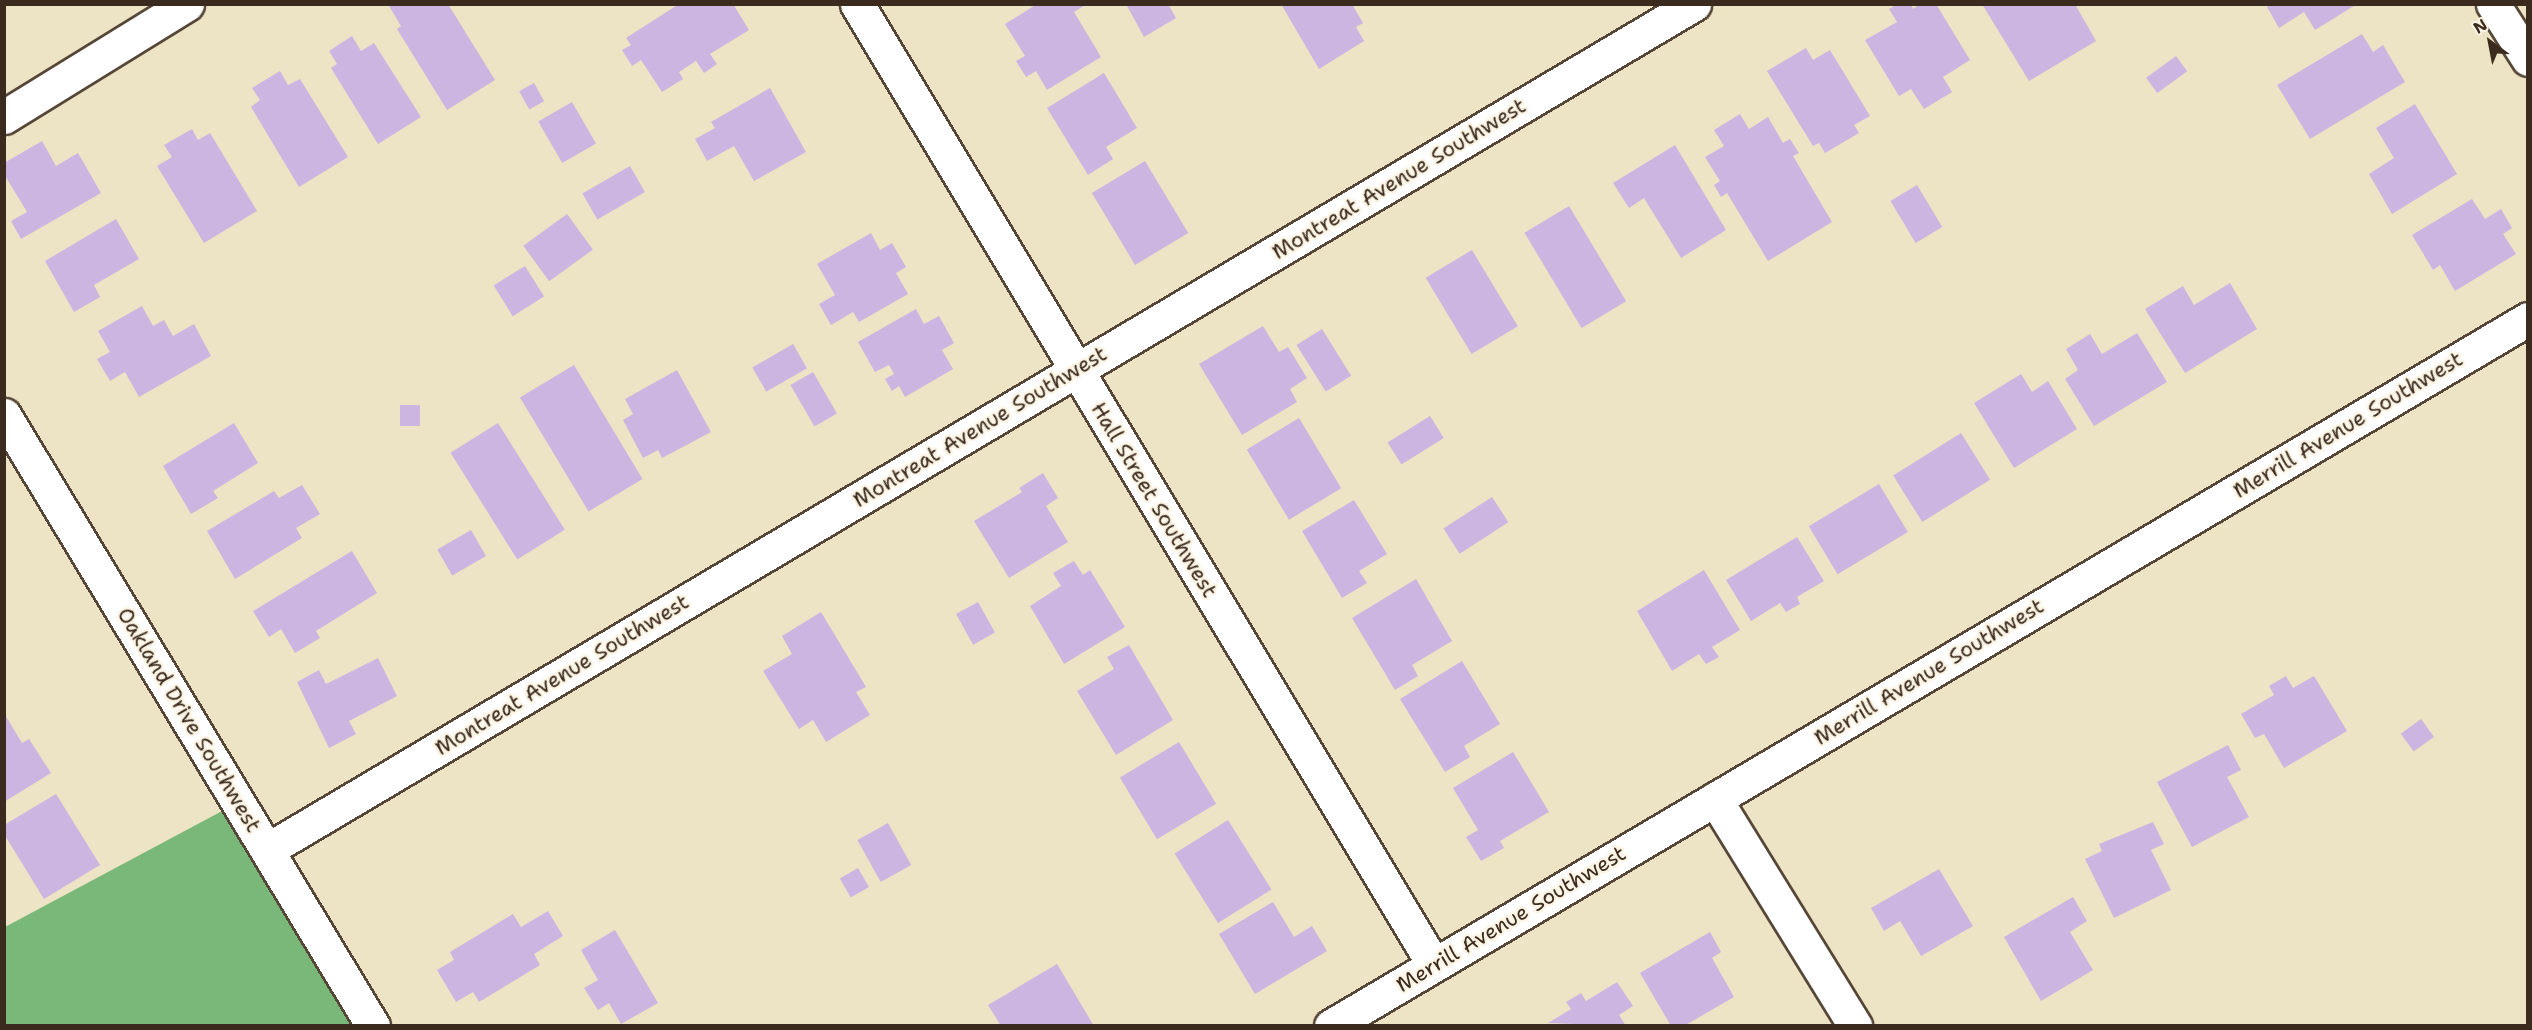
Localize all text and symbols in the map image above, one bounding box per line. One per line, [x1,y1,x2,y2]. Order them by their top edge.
north arrow [2460,12,2520,72]
text: N [2469,14,2491,39]
street label: Montreat Avenue Southwest [1268,93,1530,265]
street label: Montreat Avenue Southwest [849,341,1111,513]
street label: Merrill Avenue Southwest [2229,346,2467,504]
street label: Hall Street Southwest [1086,398,1222,602]
street label: Montreat Avenue Southwest [431,589,693,761]
street label: Merrill Avenue Southwest [1810,593,2048,751]
street label: Oakland Drive Southwest [112,603,266,837]
street label: Merrill Avenue Southwest [1392,840,1630,998]

